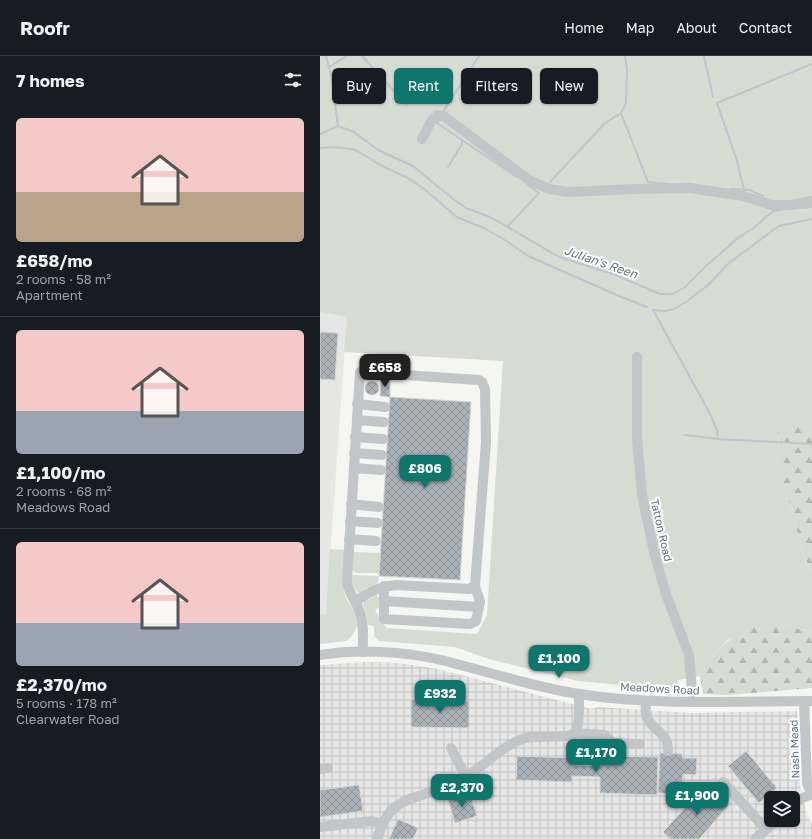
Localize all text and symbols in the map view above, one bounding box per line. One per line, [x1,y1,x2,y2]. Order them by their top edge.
text: Roofr [20,16,70,39]
text: Home [564,19,604,36]
text: Map [626,19,654,36]
text: About [676,19,717,36]
text: Contact [739,19,792,36]
chip: Buy [332,68,386,104]
chip: Rent [394,68,453,104]
chip: Filters [461,68,532,104]
chip: New [540,68,598,104]
icon: filters [282,69,304,91]
text: 7 homes [16,70,84,91]
icon: home [124,144,196,216]
water label: Julian's Reen [562,242,640,282]
text: £658/mo [16,250,93,271]
text: 2 rooms · 58 m² [16,271,111,287]
text: Apartment [16,287,83,303]
pin: £658 [361,354,409,388]
icon: home [124,356,196,428]
text: £658 [368,359,402,375]
pin: £806 [401,455,449,489]
text: £806 [408,460,442,476]
text: £1,100/mo [16,462,106,483]
text: 2 rooms · 68 m² [16,483,111,499]
street label: Tatton Road [649,498,675,562]
text: Meadows Road [16,499,110,515]
icon: home [124,568,196,640]
pin: £1,100 [526,645,592,679]
text: £1,100 [537,650,581,666]
text: £2,370/mo [16,674,107,695]
street label: Meadows Road [620,679,700,697]
pin: £932 [416,680,464,714]
text: £932 [424,685,456,701]
text: 5 rooms · 178 m² [16,695,117,711]
text: Clearwater Road [16,711,119,727]
street label: Nash Mead [786,719,802,779]
pin: £1,170 [563,739,629,773]
text: £1,170 [575,744,617,760]
pin: £2,370 [429,774,495,808]
text: £2,370 [440,779,484,795]
pin: £1,900 [664,782,730,816]
text: £1,900 [675,787,719,803]
map controls [764,791,800,827]
button: layers [764,791,800,827]

